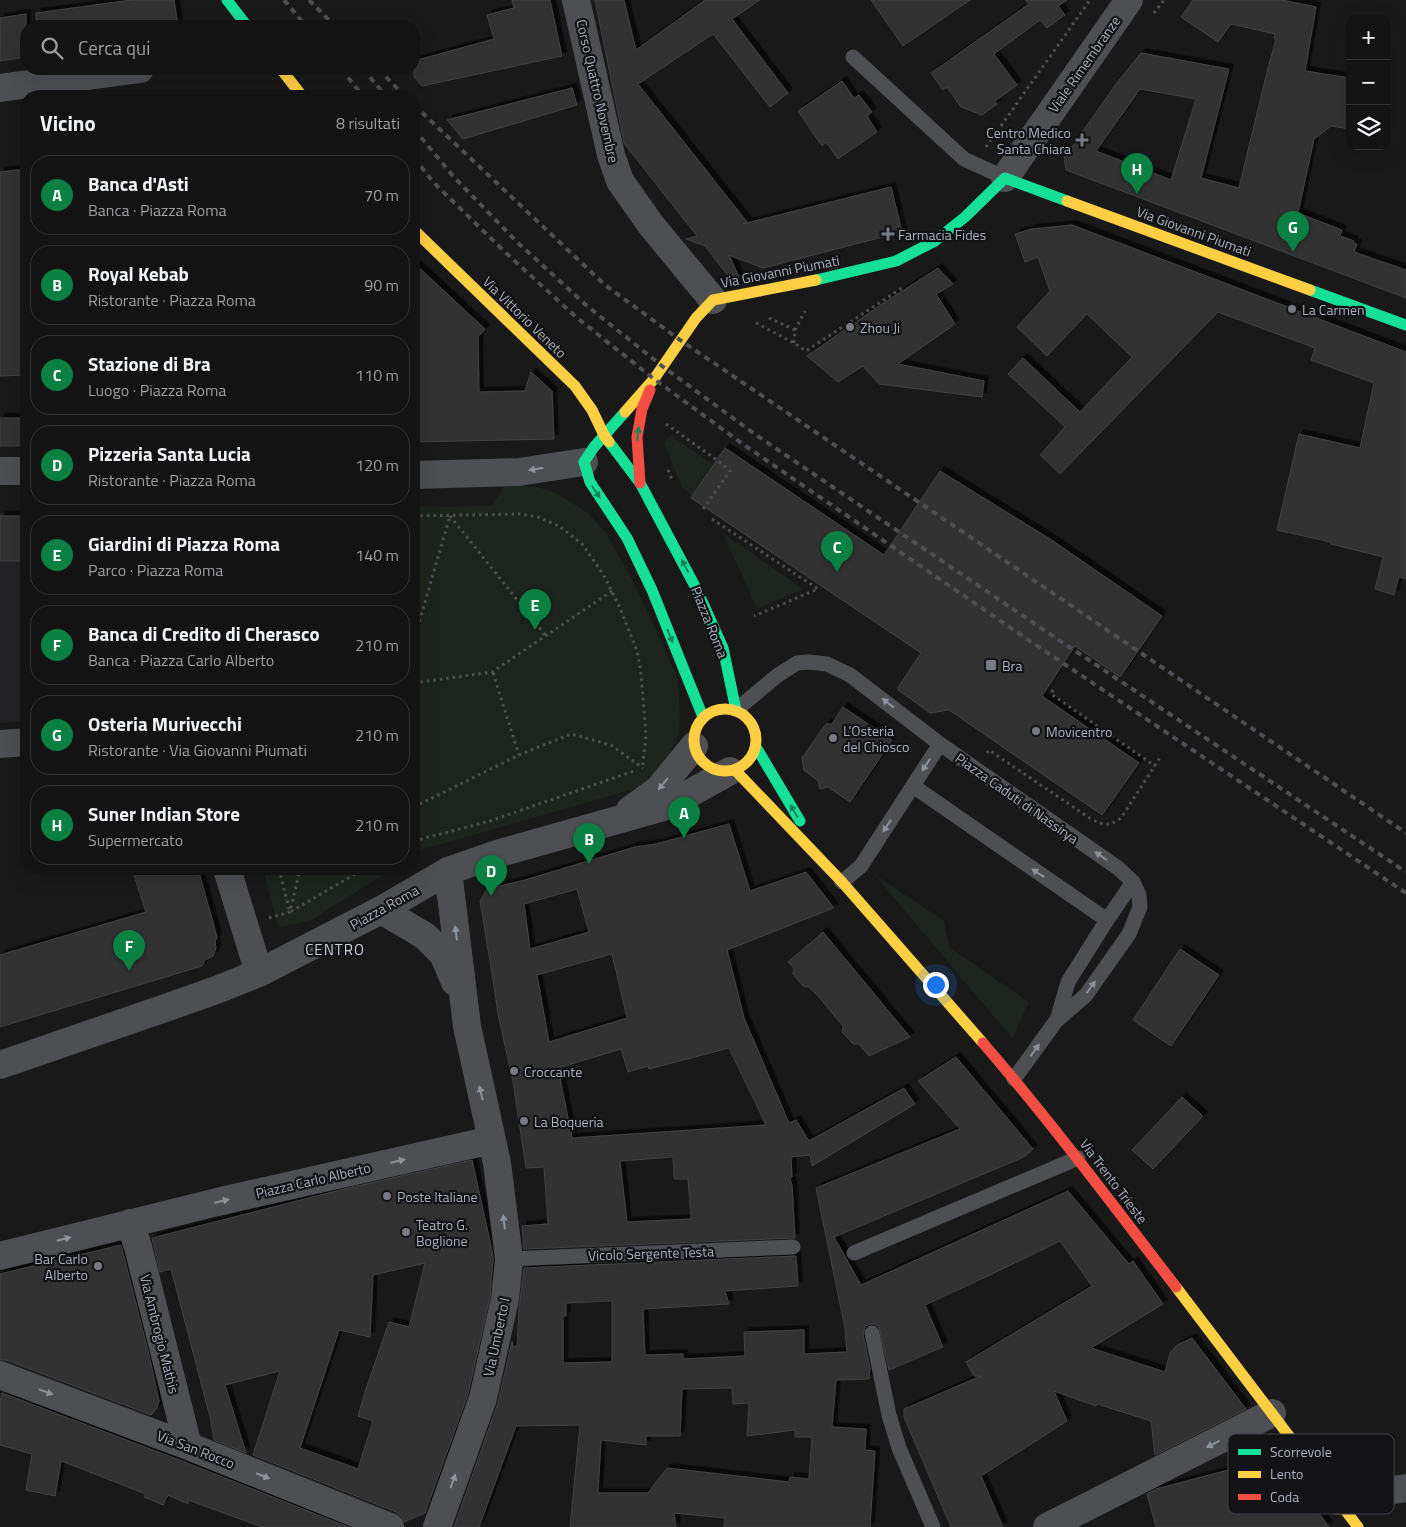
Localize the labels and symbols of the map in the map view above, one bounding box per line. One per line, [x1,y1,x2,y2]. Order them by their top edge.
street label: Viale Rimembranze [1043,11,1125,117]
street label: Corso Quattro Novembre [571,17,625,165]
place label: Centro Medico Santa Chiara [986,122,1071,159]
marker: Centro Medico Santa Chiara [1075,133,1089,147]
pin: H [1121,153,1153,194]
street label: Via Giovanni Piumati [1134,201,1254,261]
pin: G [1277,211,1309,252]
place label: Farmacia Fides [898,224,986,245]
marker: Farmacia Fides [882,228,894,240]
street label: Via Giovanni Piumati [719,249,841,293]
street label: Via Vittorio Veneto [478,271,572,363]
place label: La Carmen [1302,299,1365,320]
marker: La Carmen [1286,303,1298,315]
place label: Zhou Ji [860,317,900,338]
marker: Zhou Ji [844,321,856,333]
one-way arrow [634,426,642,442]
one-way arrow [528,466,544,474]
one-way arrow [591,485,601,498]
pin: C [821,531,853,572]
one-way arrow [681,559,689,574]
street label: Piazza Roma [686,583,734,661]
pin: E [519,589,551,630]
one-way arrow [666,629,674,643]
place label: Bra [1002,655,1022,676]
marker: Bra [984,658,998,672]
one-way arrow [881,698,895,708]
place label: L'Osteria del Chiosco [843,720,909,757]
place label: Movicentro [1046,721,1112,742]
marker: Movicentro [1030,725,1042,737]
marker: L'Osteria del Chiosco [827,732,839,744]
street label: Piazza Caduti di Nassirya [951,747,1083,849]
one-way arrow [921,758,931,772]
one-way arrow [658,777,669,790]
pin: A [668,797,700,838]
one-way arrow [790,804,799,817]
one-way arrow [882,819,892,833]
pin: B [573,823,605,864]
one-way arrow [1094,851,1108,861]
pin: D [475,855,507,896]
one-way arrow [1031,868,1044,878]
street label: Piazza Roma [346,879,422,935]
one-way arrow [452,924,460,940]
pin: F [113,930,145,971]
district label: CENTRO [305,938,365,961]
your location [923,972,949,998]
one-way arrow [1086,980,1096,994]
one-way arrow [1030,1043,1040,1057]
place label: Croccante [524,1061,582,1082]
marker: Croccante [508,1065,520,1077]
one-way arrow [477,1085,485,1100]
place label: La Boqueria [534,1111,604,1132]
marker: La Boqueria [518,1115,530,1127]
street label: Via Trento Trieste [1075,1134,1153,1228]
street label: Piazza Carlo Alberto [253,1157,373,1203]
one-way arrow [390,1157,405,1165]
place label: Poste Italiane [397,1186,478,1207]
marker: Poste Italiane [381,1190,393,1202]
one-way arrow [214,1196,230,1204]
one-way arrow [500,1213,508,1229]
place label: Teatro G. Boglione [416,1214,468,1251]
marker: Teatro G. Boglione [400,1226,412,1238]
one-way arrow [57,1235,72,1243]
street label: Vicolo Sergente Testa [588,1240,714,1266]
place label: Bar Carlo Alberto [34,1248,88,1285]
marker: Bar Carlo Alberto [92,1260,104,1272]
street label: Via Ambrogio Mathis [135,1272,185,1396]
street label: Via Umberto I [477,1296,515,1378]
one-way arrow [39,1388,54,1396]
street label: Via San Rocco [154,1425,238,1473]
legend [1228,1434,1394,1514]
one-way arrow [1206,1440,1220,1448]
text: Scorrevole [1270,1441,1332,1462]
text: Lento [1270,1463,1304,1484]
one-way arrow [255,1473,270,1480]
one-way arrow [449,1473,457,1488]
text: Coda [1270,1486,1299,1507]

